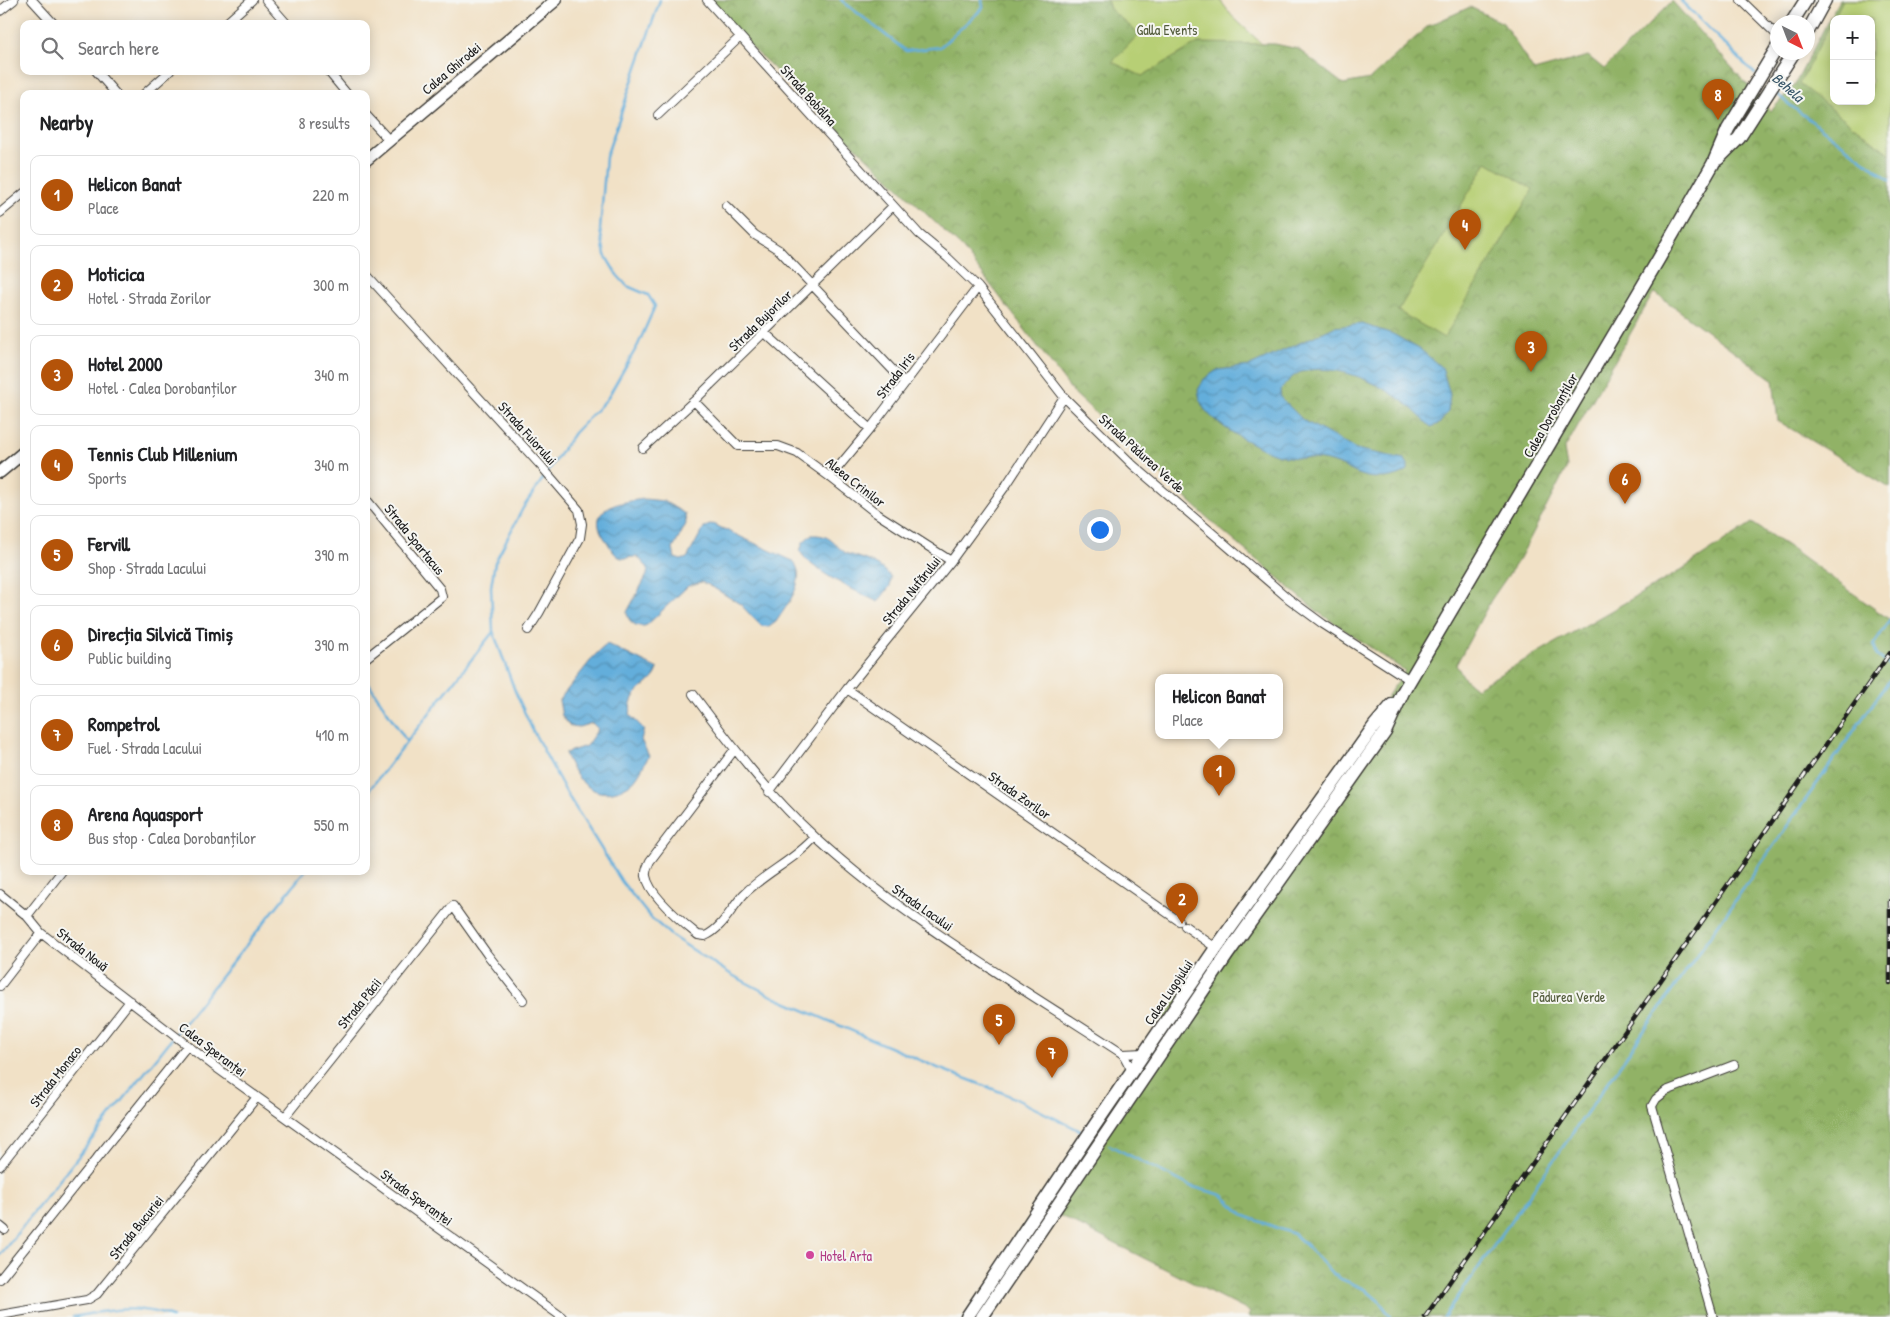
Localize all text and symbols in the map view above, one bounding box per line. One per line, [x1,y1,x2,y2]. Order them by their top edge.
north arrow [1770,15,1815,60]
map controls [1830,15,1875,105]
button: + [1830,15,1875,60]
search box [20,20,370,75]
park label: Galla Events [1137,20,1197,39]
icon: search [38,34,66,62]
text: Search here [78,35,159,61]
street label: Calea Ghirodei [417,38,485,98]
street label: Strada Bobâlna [777,60,842,130]
button: − [1830,60,1875,105]
water label: Behela [1768,67,1810,108]
pin: 8 [1702,79,1734,120]
text: Nearby [40,108,93,137]
text: 8 results [298,112,350,134]
text: Helicon Banat [88,171,181,197]
text: 1 [54,184,60,206]
text: 220 m [312,184,349,206]
text: Place [88,197,119,219]
pin: 4 [1449,209,1481,250]
text: Moticica [88,261,144,287]
text: 2 [53,274,61,296]
text: 300 m [313,274,349,296]
street label: Strada Bujorilor [724,285,797,356]
text: Hotel · Strada Zorilor [88,287,211,309]
pin: 3 [1515,331,1547,372]
street label: Strada Iris [871,348,919,402]
text: Hotel 2000 [88,351,163,377]
text: 3 [53,364,61,386]
text: 340 m [314,364,349,386]
street label: Calea Dorobanților [1518,369,1582,461]
text: Hotel · Calea Dorobanților [88,377,237,399]
street label: Strada Fuiorului [494,397,562,469]
street label: Strada Pădurea Verde [1095,409,1189,497]
text: Tennis Club Millenium [88,441,238,467]
street label: Aleea Crinilor [822,453,890,512]
text: 4 [54,454,60,476]
text: 340 m [314,454,349,476]
pin: 6 [1609,463,1641,504]
text: Sports [88,467,126,489]
street label: Strada Spartacus [380,499,450,579]
your location [1087,517,1113,543]
text: Fervill [88,531,130,557]
text: 5 [54,544,60,566]
text: 390 m [314,544,349,566]
street label: Strada Nufărului [877,552,945,628]
text: Shop · Strada Lacului [88,557,206,579]
text: Direcția Silvică Timiș [88,621,233,647]
text: 6 [54,634,60,656]
text: 390 m [314,634,349,656]
text: Public building [88,647,171,669]
popup [1155,674,1283,739]
text: Helicon Banat [1172,683,1266,709]
text: Place [1172,709,1203,731]
text: Rompetrol [88,711,159,737]
text: 7 [53,724,61,746]
text: 410 m [315,724,349,746]
text: Fuel · Strada Lacului [88,737,202,759]
pin: 1 [1203,755,1235,796]
street label: Strada Zorilor [985,766,1056,824]
text: Arena Aquasport [88,801,203,827]
text: 8 [54,814,60,836]
text: 550 m [314,814,349,836]
text: Bus stop · Calea Dorobanților [88,827,256,849]
street label: Strada Lacului [889,879,957,935]
pin: 2 [1166,883,1198,924]
street label: Strada Nouă [53,923,113,975]
street label: Calea Lugojului [1139,956,1198,1029]
street label: Strada Păcii [333,974,385,1032]
park label: Pădurea Verde [1533,987,1606,1006]
pin: 5 [983,1004,1015,1045]
street label: Calea Speranței [175,1017,251,1081]
pin: 7 [1036,1037,1068,1078]
street label: Strada Monaco [25,1041,85,1111]
street label: Strada Speranței [376,1164,457,1230]
street label: Strada Bucuriei [104,1191,168,1263]
place label: Hotel Arta [820,1246,873,1265]
marker: Hotel Arta [804,1249,816,1261]

